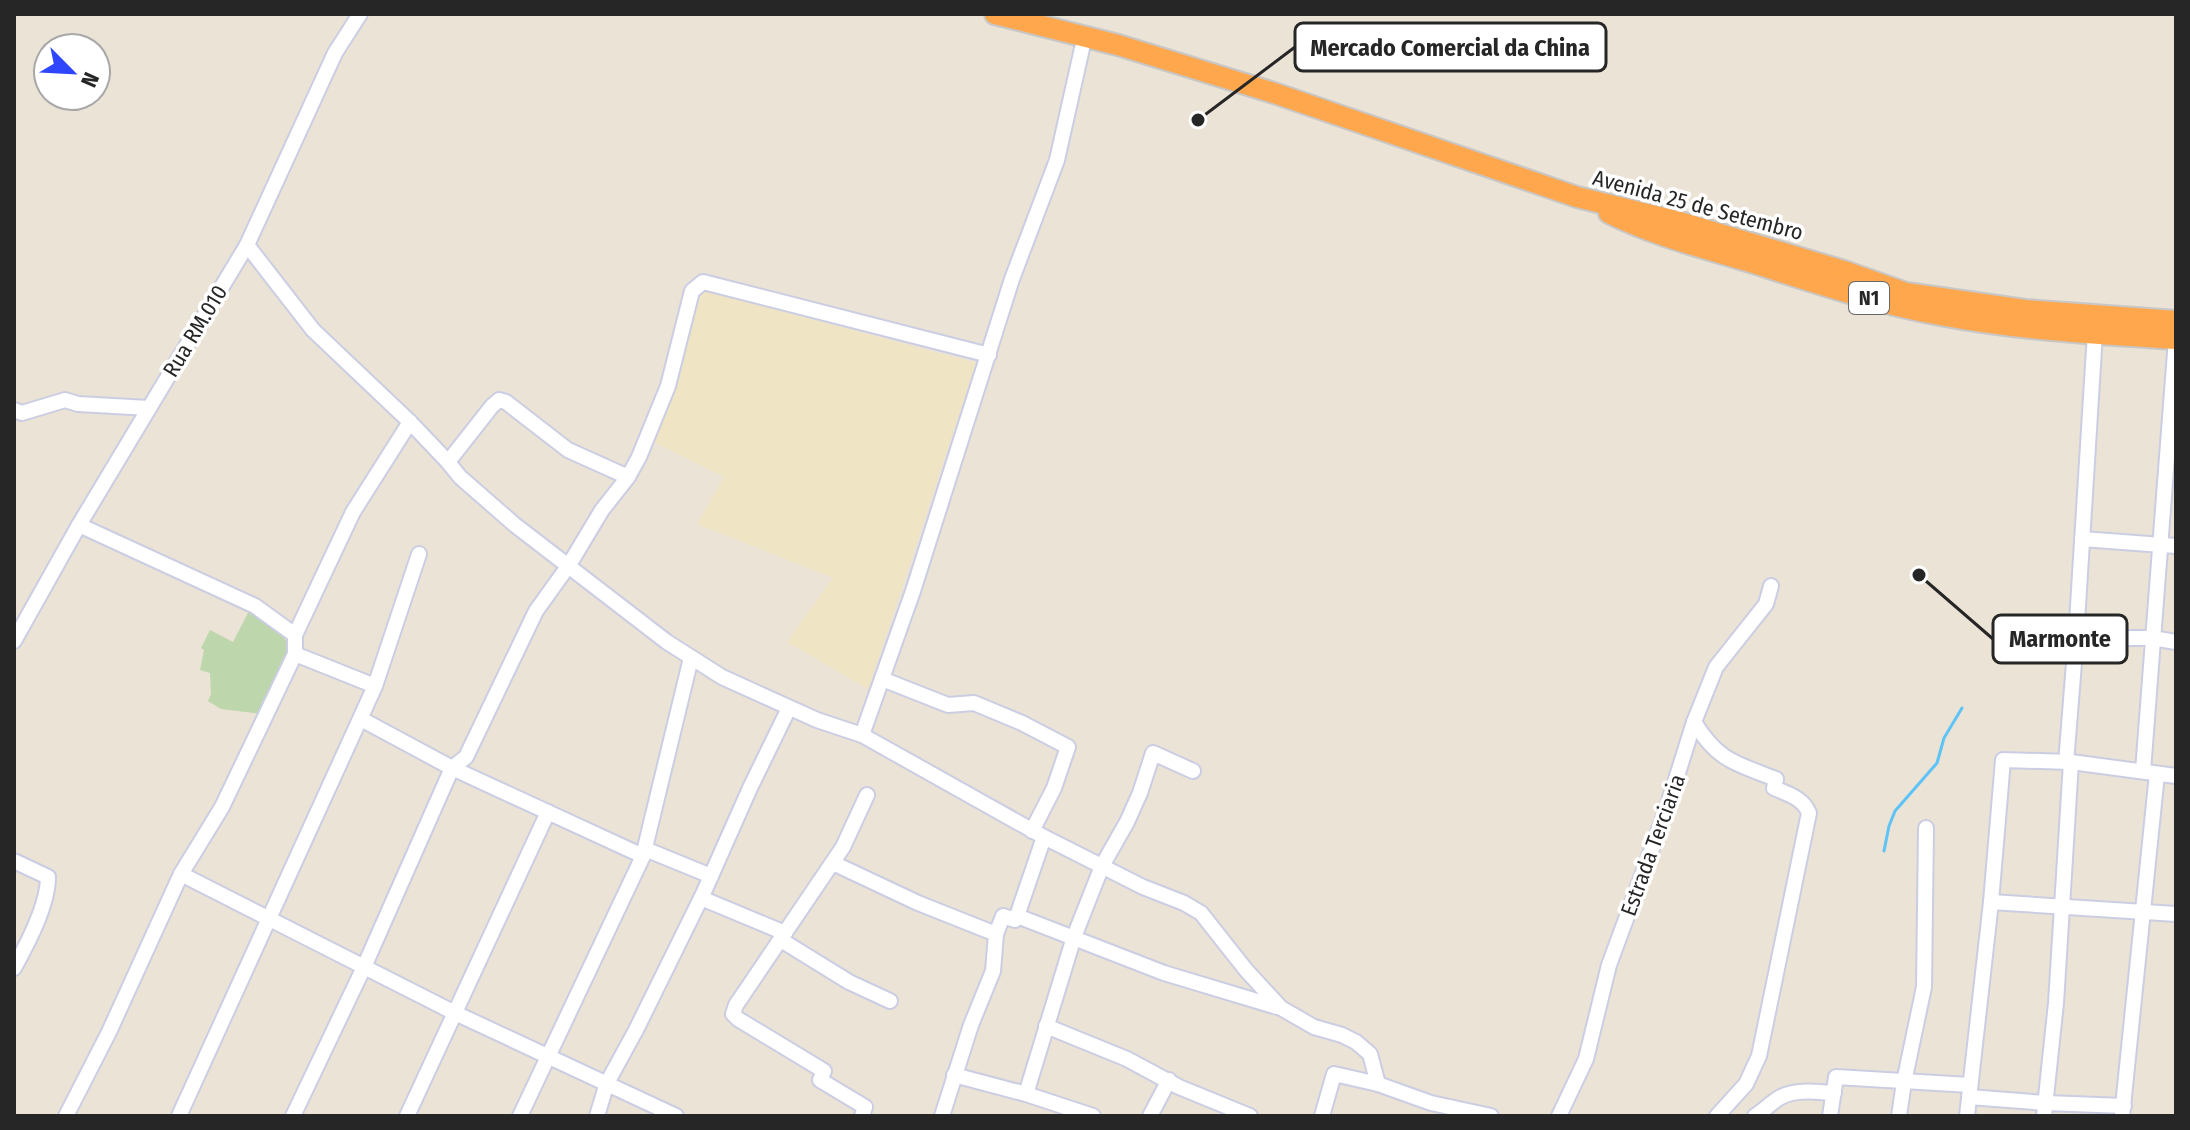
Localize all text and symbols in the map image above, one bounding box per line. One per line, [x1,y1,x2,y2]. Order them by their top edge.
callout: Mercado Comercial da China [1295,23,1606,71]
north arrow [32,32,112,112]
text: Mercado Comercial da China [1310,34,1590,62]
text: N [75,68,105,91]
street label: Avenida 25 de Setembro [1590,164,1806,246]
street label: Rua RM.010 [157,280,233,382]
road number: N1 [1849,282,1889,314]
callout: Marmonte [1993,615,2127,663]
text: Marmonte [2009,625,2111,653]
street label: Estrada Terciaria [1615,770,1691,920]

